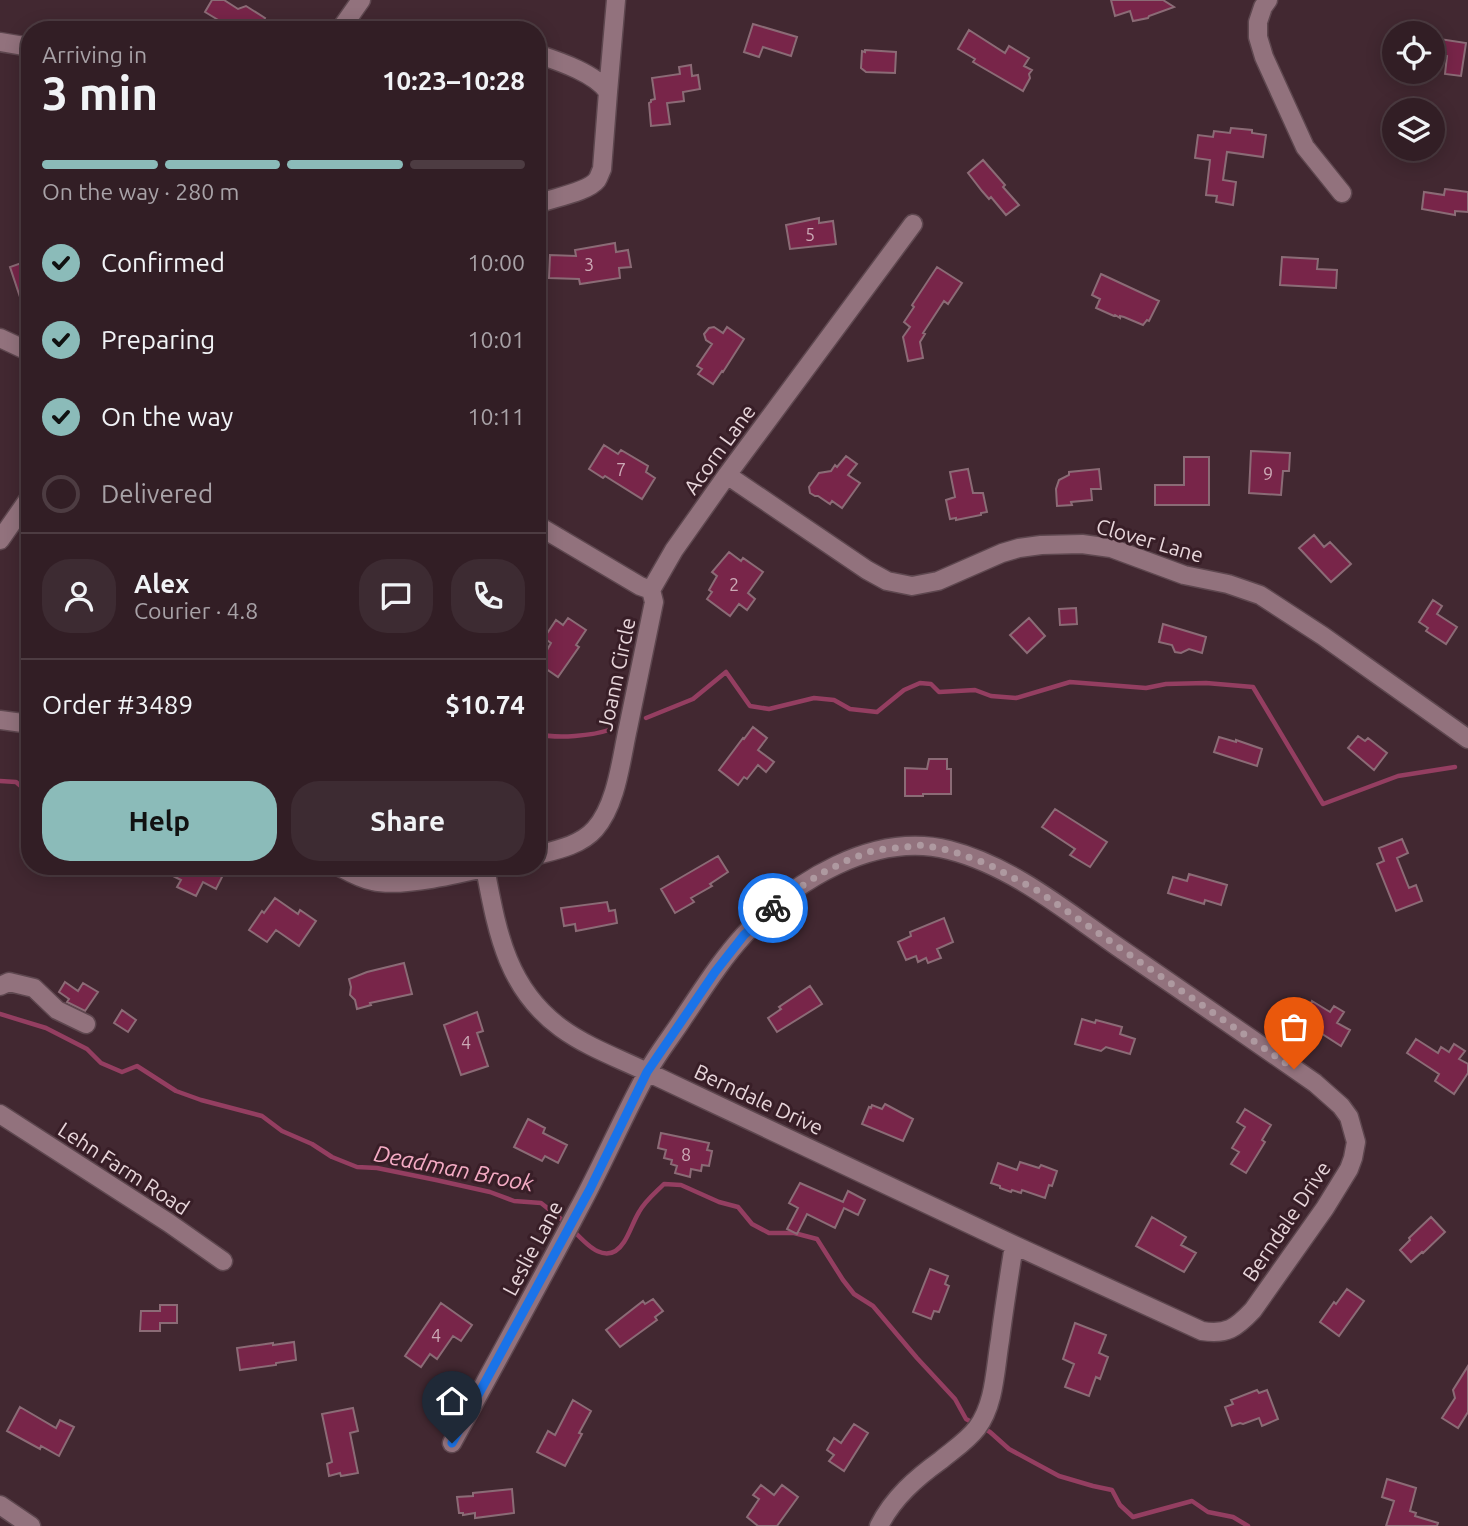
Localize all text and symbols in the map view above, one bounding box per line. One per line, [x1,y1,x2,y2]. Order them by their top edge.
map controls [1382,21,1445,161]
button: locate [1382,21,1445,84]
text: Arriving in [42,42,147,67]
text: 10:23–10:28 [382,66,525,95]
text: 3 min [42,67,158,119]
button: layers [1382,98,1445,161]
text: On the way · 280 m [42,179,239,204]
house number: 5 [805,224,815,244]
icon: check [42,244,80,282]
text: Confirmed [101,248,225,277]
text: 10:00 [467,250,525,275]
house number: 3 [584,254,594,274]
icon: check [42,321,80,359]
text: Preparing [101,325,215,354]
text: 10:01 [467,327,525,352]
icon: check [42,398,80,436]
street label: Acorn Lane [678,399,760,499]
text: On the way [101,402,233,431]
text: 10:11 [467,404,525,429]
house number: 7 [616,459,626,479]
house number: 9 [1263,463,1273,483]
text: Delivered [101,479,213,508]
street label: Clover Lane [1094,513,1206,567]
button: person [42,559,116,633]
button: chat [359,559,433,633]
button: phone [451,559,525,633]
text: Alex [134,569,189,598]
house number: 2 [729,574,739,594]
text: Courier · 4.8 [134,598,258,623]
street label: Joann Circle [592,615,640,733]
text: Order #3489 [42,690,193,719]
text: $10.74 [445,690,525,719]
button: Help [42,781,277,861]
button: Share [291,781,525,861]
courier [738,873,808,943]
icon: bike [754,889,792,927]
pin [1264,997,1324,1069]
icon: bag [1275,1008,1313,1046]
house number: 4 [461,1032,471,1052]
street label: Berndale Drive [691,1059,827,1139]
street label: Lehn Farm Road [54,1117,194,1219]
water label: Deadman Brook [372,1140,536,1196]
house number: 8 [681,1144,691,1164]
street label: Berndale Drive [1237,1156,1335,1286]
street label: Leslie Lane [497,1197,567,1299]
house number: 4 [431,1325,441,1345]
pin [422,1371,482,1443]
icon: home [433,1382,471,1420]

